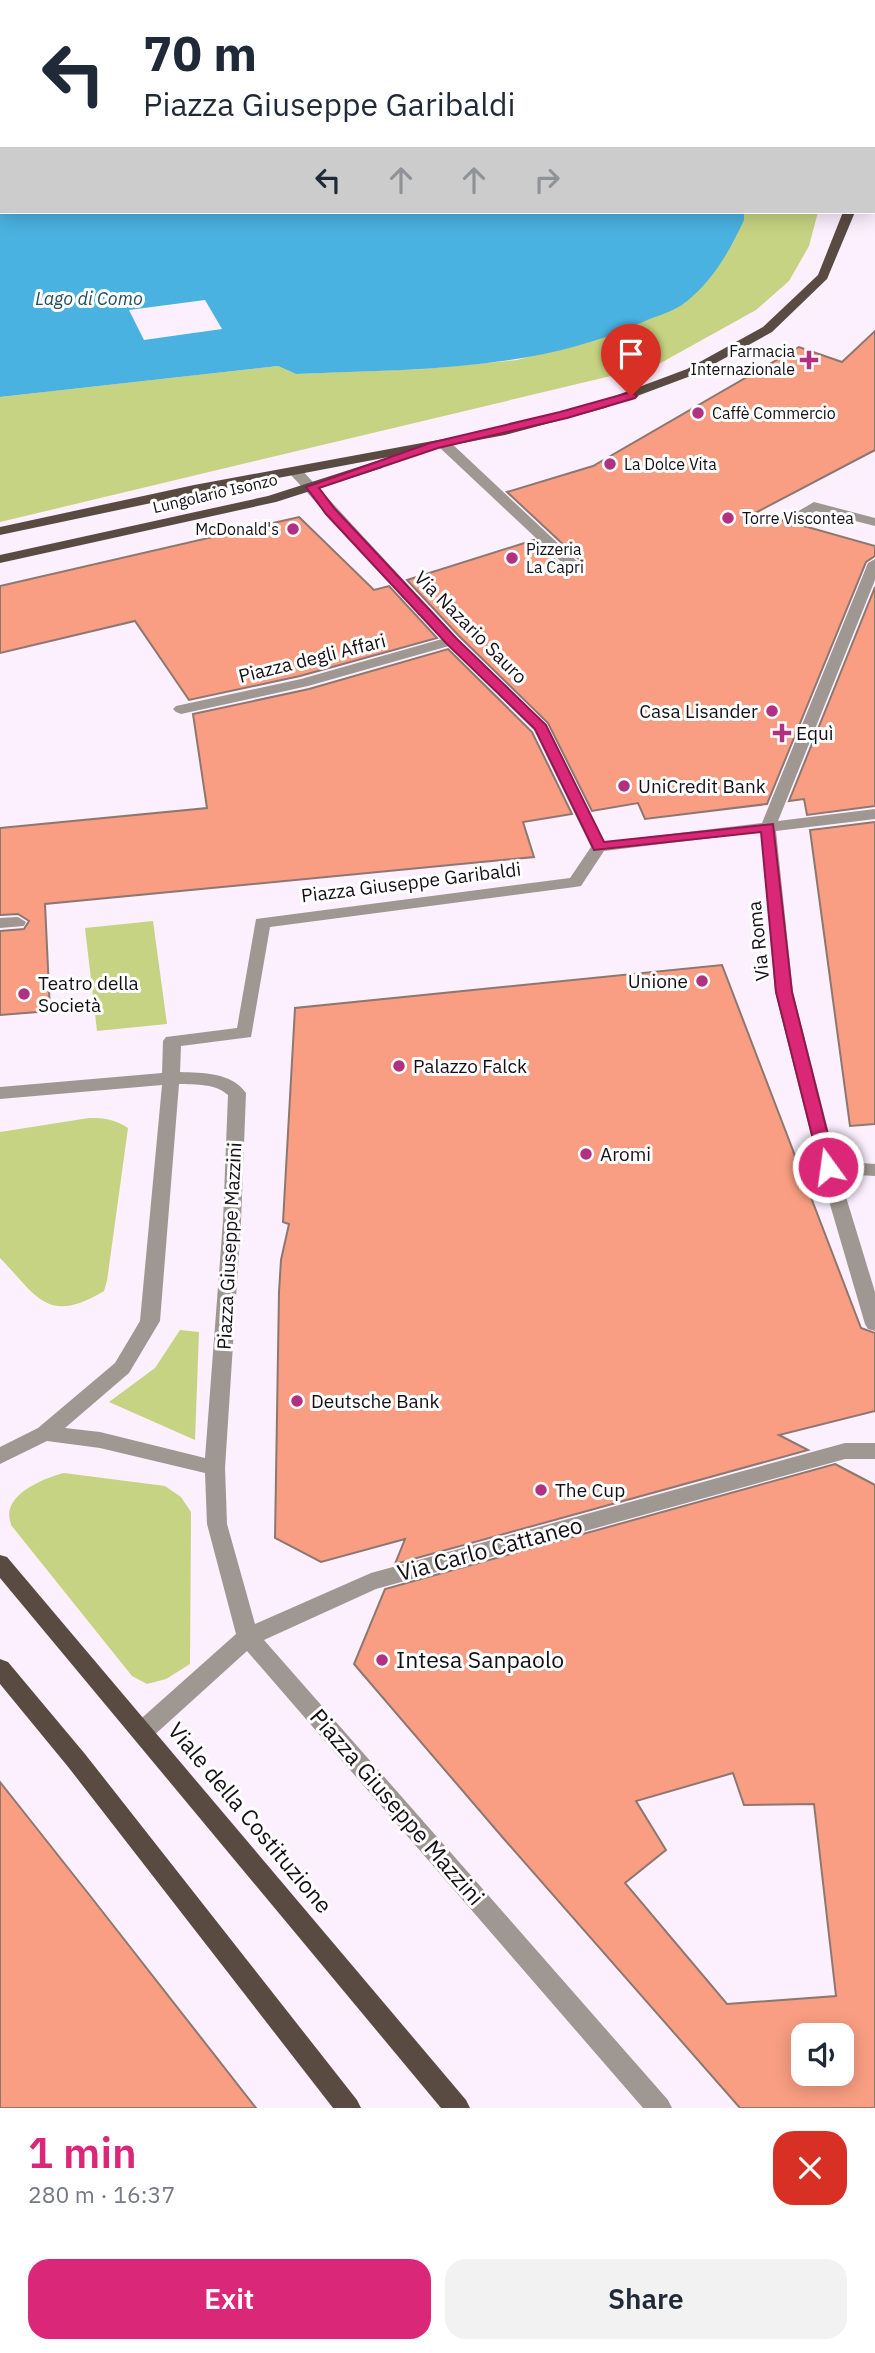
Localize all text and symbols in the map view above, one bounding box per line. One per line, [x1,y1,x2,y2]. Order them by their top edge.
text: 70 m [143,21,257,84]
icon: left [28,28,119,119]
text: Piazza Giuseppe Garibaldi [143,83,516,125]
icon: left [309,161,347,199]
icon: ahead [382,161,420,199]
icon: ahead [455,161,493,199]
icon: right [528,161,566,199]
water label: Lago di Como [35,287,143,310]
pin [601,324,661,396]
icon: arrive [612,335,650,373]
place label: Farmacia Internazionale [691,341,795,379]
marker: Farmacia Internazionale [801,352,817,368]
place label: Caffè Commercio [712,403,836,423]
marker: Caffè Commercio [690,405,706,421]
place label: La Dolce Vita [624,454,717,474]
marker: La Dolce Vita [602,456,618,472]
street label: Lungolario Isonzo [151,469,279,517]
place label: Torre Viscontea [742,508,854,528]
marker: Torre Viscontea [720,510,736,526]
place label: McDonald's [195,519,279,539]
marker: McDonald's [285,521,301,537]
place label: Pizzeria La Capri [526,539,584,577]
marker: Pizzeria La Capri [504,550,520,566]
street label: Via Nazario Sauro [410,566,532,688]
street label: Piazza degli Affari [236,628,388,688]
place label: Casa Lisander [639,699,758,723]
marker: Casa Lisander [764,703,780,719]
place label: Equì [796,721,833,745]
marker: Equì [774,725,790,741]
place label: UniCredit Bank [638,774,766,798]
marker: UniCredit Bank [616,778,632,794]
street label: Piazza Giuseppe Garibaldi [300,857,522,907]
street label: Via Roma [742,900,774,982]
place label: Unione [628,969,688,993]
place label: Teatro della Società [38,971,139,1017]
marker: Unione [694,973,710,989]
marker: Teatro della Società [16,986,32,1002]
place label: Palazzo Falck [413,1054,527,1078]
marker: Palazzo Falck [391,1058,407,1074]
position arrow [791,1130,865,1204]
street label: Piazza Giuseppe Mazzini [212,1142,246,1350]
place label: Aromi [600,1142,651,1166]
marker: Aromi [578,1146,594,1162]
place label: Deutsche Bank [311,1389,440,1413]
marker: Deutsche Bank [289,1393,305,1409]
place label: The Cup [555,1478,625,1502]
marker: The Cup [533,1482,549,1498]
street label: Via Carlo Cattaneo [394,1509,586,1587]
place label: Intesa Sanpaolo [396,1644,564,1674]
marker: Intesa Sanpaolo [374,1652,390,1668]
street label: Piazza Giuseppe Mazzini [304,1702,491,1911]
street label: Viale della Costituzione [162,1716,340,1919]
map controls [791,2023,854,2086]
button: sound [791,2023,854,2086]
text: 1 min [28,2125,137,2180]
button: close [773,2131,847,2205]
text: 280 m · 16:37 [28,2179,175,2209]
button: Exit [28,2259,431,2339]
button: Share [445,2259,847,2339]

